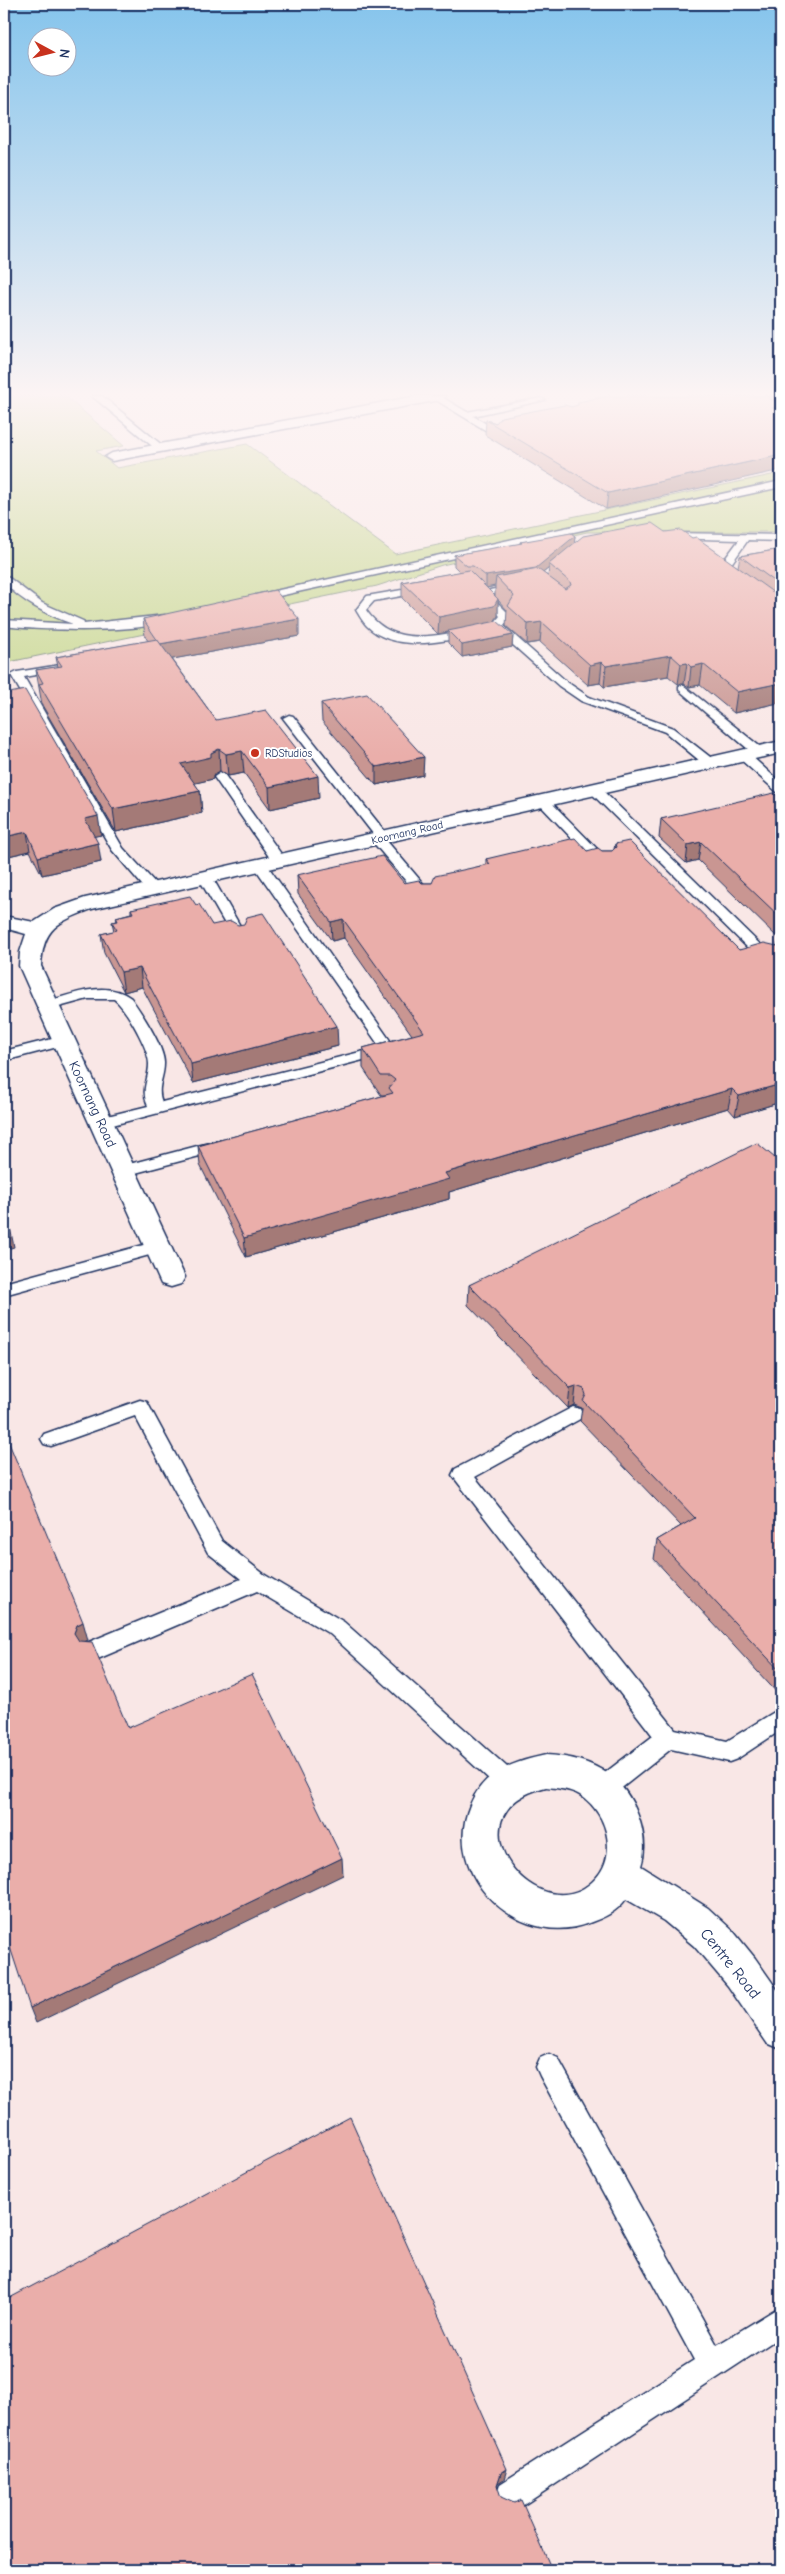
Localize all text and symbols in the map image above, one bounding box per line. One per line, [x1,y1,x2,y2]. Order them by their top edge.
north arrow [28,28,78,78]
text: N [55,48,73,59]
marker: RDStudios [249,747,261,759]
place label: RDStudios [265,747,312,760]
street label: Koornang Road [370,818,444,847]
street label: Koornang Road [65,1058,120,1150]
street label: Centre Road [696,1925,764,2002]

